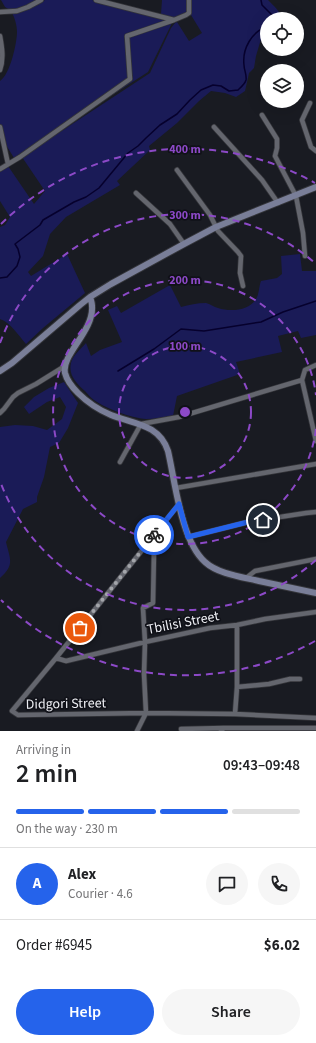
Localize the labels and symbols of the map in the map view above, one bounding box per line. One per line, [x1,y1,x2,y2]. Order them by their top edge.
text: 400 m [169,141,201,158]
text: 300 m [169,207,201,224]
text: 200 m [169,272,201,289]
text: 100 m [169,338,201,355]
centre of rings [178,405,192,419]
pin [246,503,280,537]
courier [134,515,174,555]
street label: Tbilisi Street [145,606,221,640]
pin [63,611,97,645]
street label: Didgori Street [26,693,107,715]

